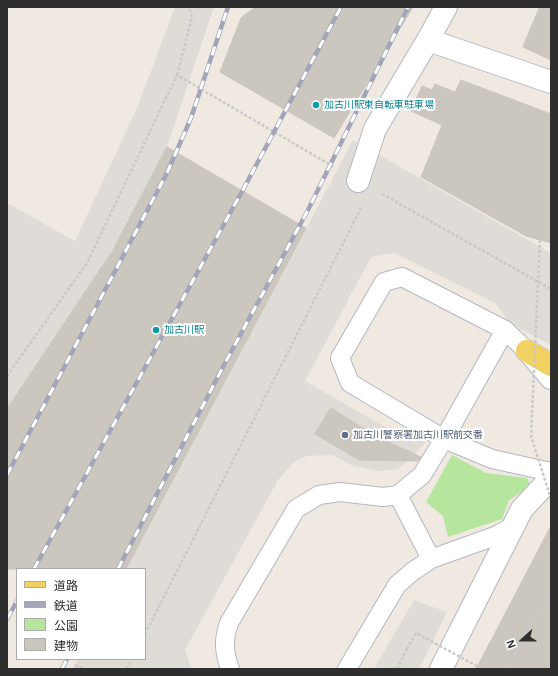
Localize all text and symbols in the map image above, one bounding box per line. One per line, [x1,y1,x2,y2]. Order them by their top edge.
place label: 加古川駅東自転車駐車場 [324,99,434,111]
marker: 加古川駅東自転車駐車場 [311,100,321,110]
place label: 加古川駅 [164,324,204,336]
marker: 加古川駅 [151,325,161,335]
place label: 加古川警察署加古川駅前交番 [353,429,483,441]
marker: 加古川警察署加古川駅前交番 [340,430,350,440]
legend [16,568,146,660]
text: 道路 [54,579,78,593]
text: 鉄道 [54,599,78,613]
text: 公園 [54,619,78,633]
north arrow [502,620,542,660]
text: N [504,638,518,650]
text: 建物 [54,639,78,653]

